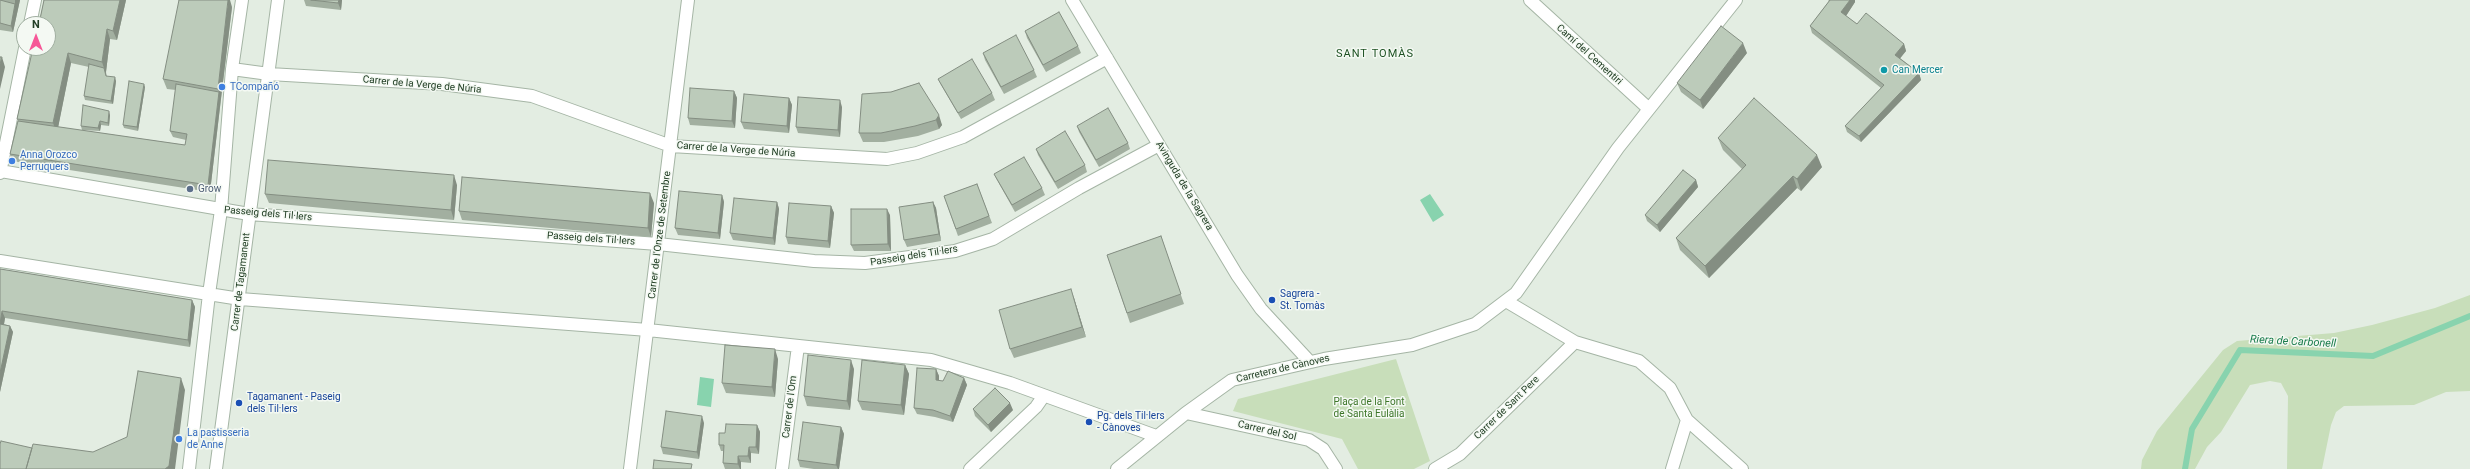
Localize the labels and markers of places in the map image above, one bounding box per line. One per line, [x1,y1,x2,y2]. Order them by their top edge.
place label: Can Mercer [1892,64,1943,76]
marker: Can Mercer [1879,65,1889,75]
place label: TCompañó [230,81,279,93]
marker: TCompañó [217,82,227,92]
place label: Anna Orozco Perruquers [20,149,77,172]
marker: Anna Orozco Perruquers [7,156,17,166]
place label: Grow [198,183,221,195]
marker: Grow [185,184,195,194]
place label: Sagrera - St. Tomàs [1280,288,1325,312]
marker: Sagrera - St. Tomàs [1267,295,1277,305]
place label: Tagamanent - Paseig dels Til·lers [247,391,341,414]
marker: Tagamanent - Paseig dels Til·lers [234,398,244,408]
place label: Pg. dels Til·lers - Cànoves [1097,410,1165,434]
marker: Pg. dels Til·lers - Cànoves [1084,417,1094,427]
place label: La pastisseria de Anne [187,427,249,450]
marker: La pastisseria de Anne [174,434,184,444]

